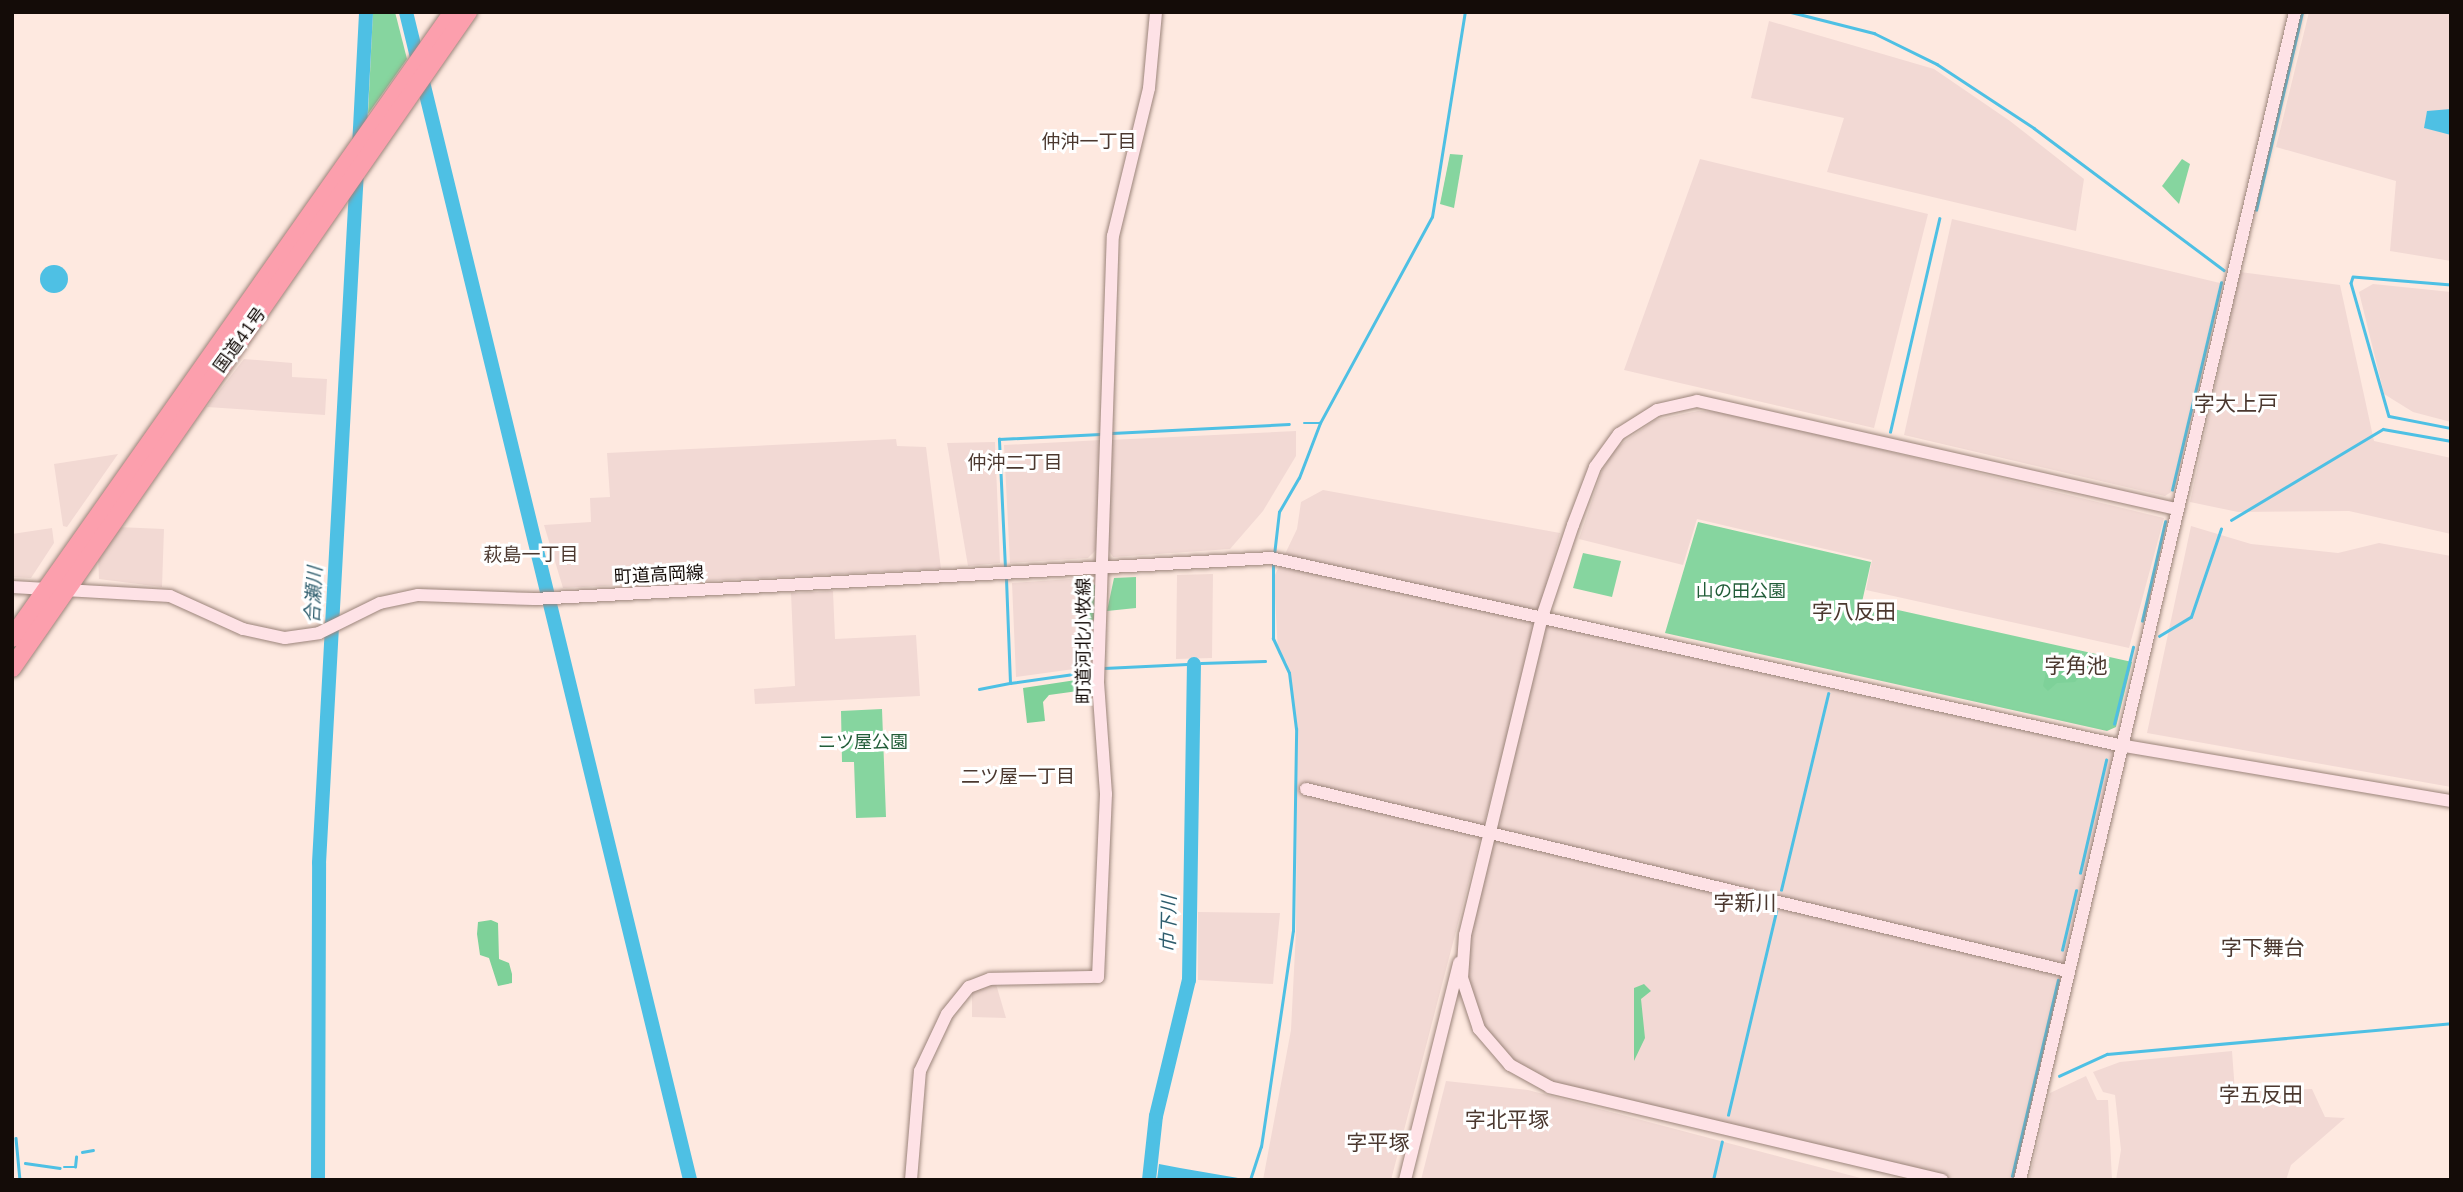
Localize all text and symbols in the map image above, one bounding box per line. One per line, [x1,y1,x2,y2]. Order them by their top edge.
district label: 仲沖一丁目 [1042,132,1136,154]
street label: 国道41号 [209,303,271,377]
district label: 字大上戸 [2194,391,2278,417]
district label: 仲沖二丁目 [968,453,1062,475]
district label: 萩島一丁目 [484,545,578,567]
street label: 町道高岡線 [613,562,705,588]
water label: 合瀬川 [302,566,328,624]
street label: 町道河北小牧線 [1073,578,1095,704]
park label: 山の田公園 [1696,580,1786,602]
district label: 字八反田 [1812,599,1896,625]
district label: 字角池 [2045,653,2107,679]
park label: ニツ屋公園 [818,731,908,753]
district label: 二ツ屋一丁目 [961,767,1075,789]
district label: 字新川 [1714,890,1776,916]
water label: 巾下川 [1158,895,1182,953]
district label: 字下舞台 [2221,935,2305,961]
district label: 字五反田 [2219,1082,2303,1108]
district label: 字北平塚 [1465,1107,1549,1133]
district label: 字平塚 [1347,1130,1409,1156]

